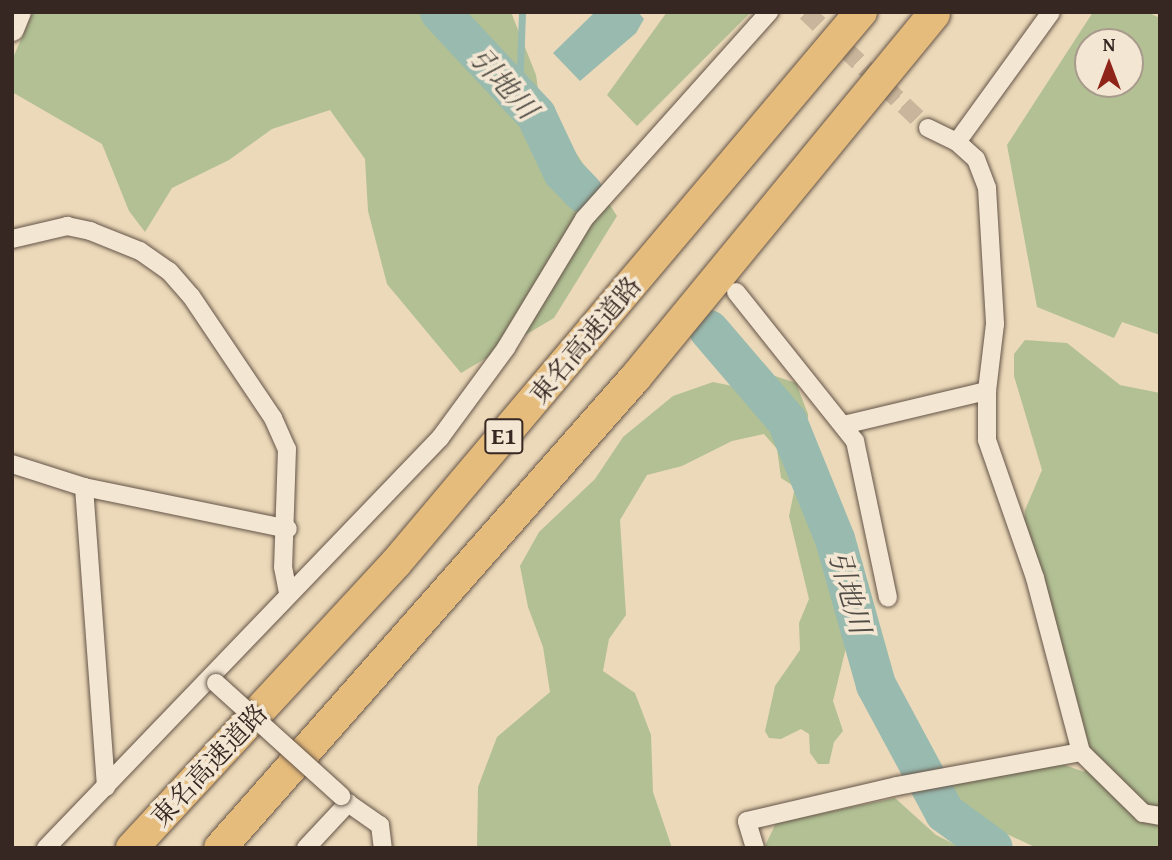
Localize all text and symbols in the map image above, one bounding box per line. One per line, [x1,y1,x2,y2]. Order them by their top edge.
north arrow [1074,28,1144,98]
text: N [1103,30,1115,58]
water label: 引地川 [463,41,545,125]
street label: 東名高速道路 [523,270,647,410]
road number: E1 [483,416,525,456]
water label: 引地川 [822,547,878,637]
street label: 東名高速道路 [144,697,274,833]

